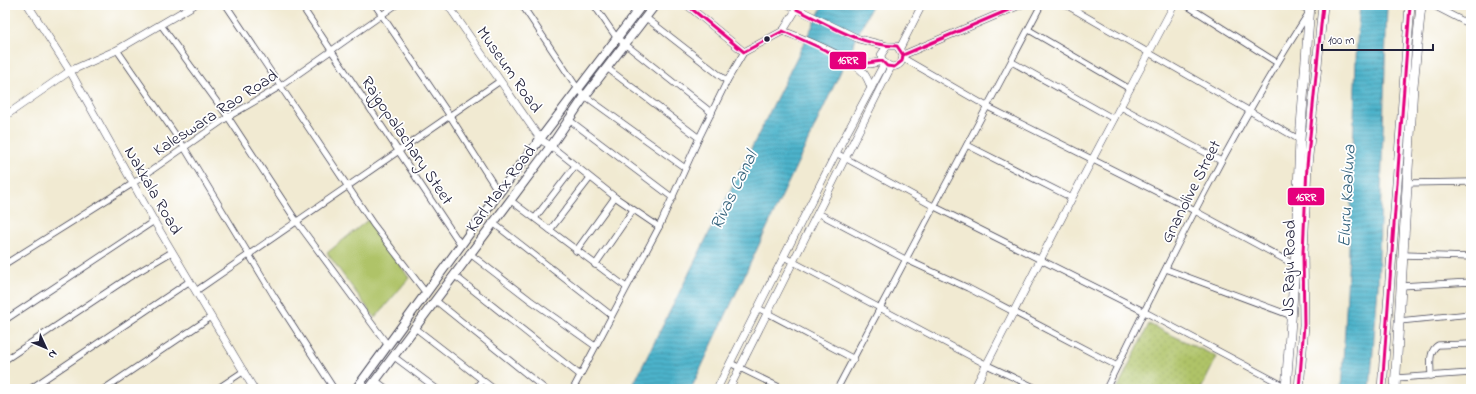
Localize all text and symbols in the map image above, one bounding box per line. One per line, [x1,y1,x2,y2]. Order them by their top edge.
street label: Museum Road [470,22,548,118]
scale bar [1322,26,1433,52]
text: 100 m [1328,32,1355,50]
unlabelled marker [762,34,772,44]
line badge: 16RR [829,51,867,70]
text: 16RR [838,53,859,69]
street label: Kaleswara Rao Road [149,63,283,163]
street label: Rajgopalachary Steet [353,72,459,211]
street label: Gnanolive Street [1155,136,1228,248]
street label: Karl Marx Road [460,140,543,238]
street label: Nakkala Road [117,142,188,240]
water label: Eluru Kaaluva [1332,144,1364,248]
water label: Rivas Canal [705,145,766,235]
line badge: 16RR [1287,187,1325,206]
text: 16RR [1296,190,1317,206]
street label: JS Raju Road [1276,219,1303,316]
north arrow [26,328,66,368]
text: N [44,346,61,362]

